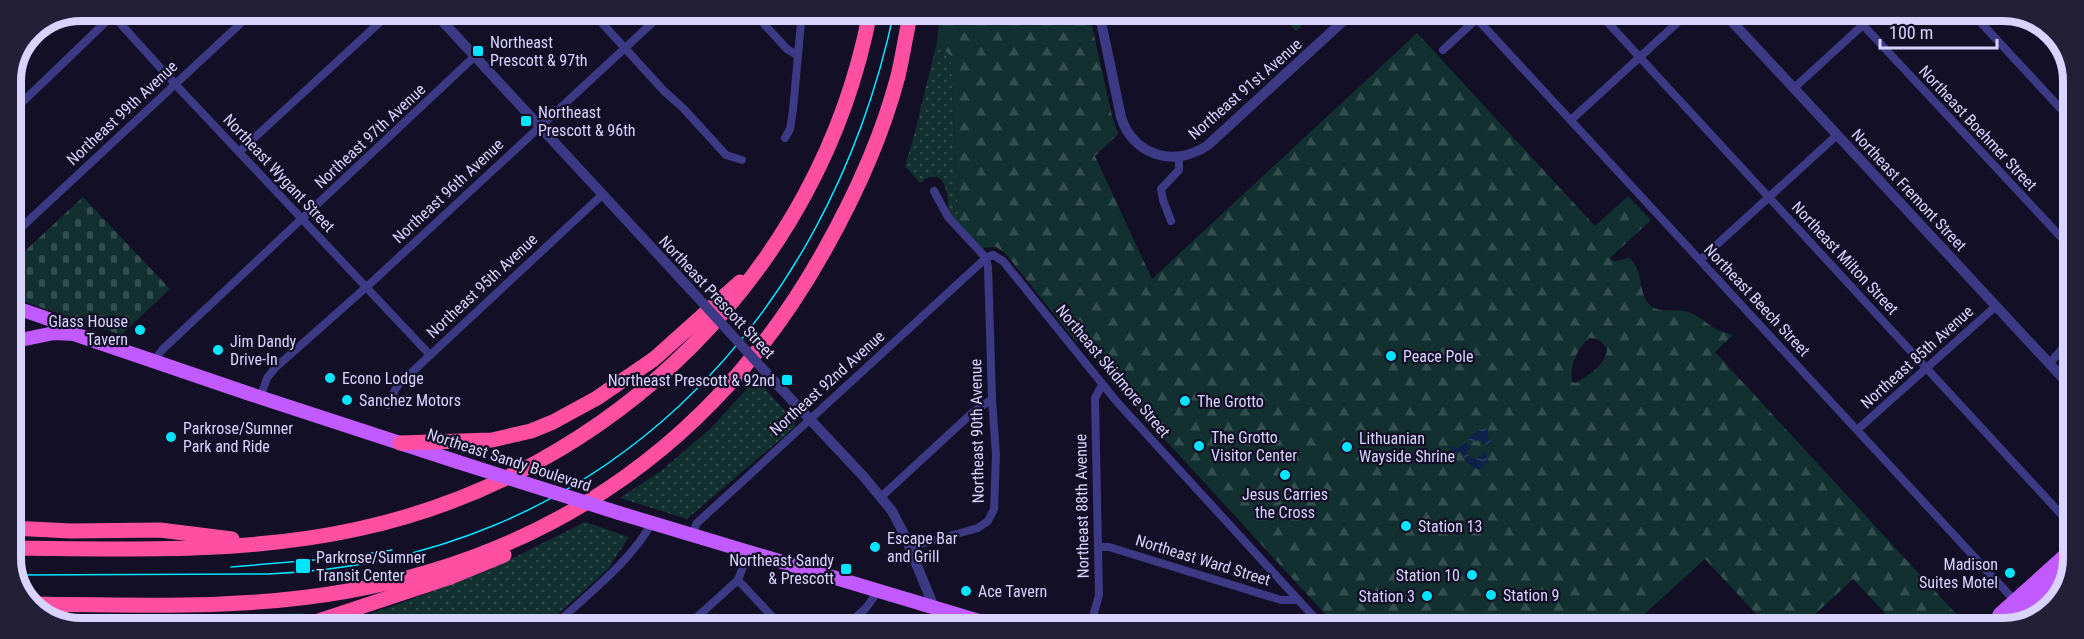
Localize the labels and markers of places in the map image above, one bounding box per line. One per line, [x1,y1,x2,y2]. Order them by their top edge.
place label: Northeast Prescott & 97th [490,33,588,70]
marker: Northeast Prescott & 97th [471,44,485,58]
place label: Northeast Prescott & 96th [538,103,636,140]
marker: Northeast Prescott & 96th [519,114,533,128]
place label: Glass House Tavern [48,312,128,349]
marker: Glass House Tavern [133,323,147,337]
place label: Jim Dandy Drive-In [230,332,297,369]
marker: Jim Dandy Drive-In [211,343,225,357]
place label: Peace Pole [1403,347,1473,366]
marker: Peace Pole [1384,349,1398,363]
place label: Econo Lodge [342,369,424,388]
marker: Econo Lodge [323,371,337,385]
place label: Northeast Prescott & 92nd [608,371,775,390]
marker: Northeast Prescott & 92nd [780,373,794,387]
place label: Sanchez Motors [359,391,461,410]
place label: The Grotto [1197,392,1264,411]
marker: Sanchez Motors [340,393,354,407]
marker: The Grotto [1178,394,1192,408]
place label: Parkrose/Sumner Park and Ride [183,419,293,456]
place label: The Grotto Visitor Center [1211,428,1297,465]
place label: Lithuanian Wayside Shrine [1359,429,1455,466]
marker: Parkrose/Sumner Park and Ride [164,430,178,444]
marker: The Grotto Visitor Center [1192,439,1206,453]
marker: Lithuanian Wayside Shrine [1340,440,1354,454]
marker: Jesus Carries the Cross [1278,468,1292,482]
place label: Jesus Carries the Cross [1242,485,1328,522]
place label: Station 13 [1418,517,1482,536]
marker: Station 13 [1399,519,1413,533]
place label: Escape Bar and Grill [887,529,958,566]
marker: Escape Bar and Grill [868,540,882,554]
place label: Parkrose/Sumner Transit Center [316,548,426,585]
place label: Northeast Sandy & Prescott [729,551,834,588]
place label: Madison Suites Motel [1919,555,1998,592]
marker: Parkrose/Sumner Transit Center [294,557,312,575]
marker: Northeast Sandy & Prescott [839,562,853,576]
place label: Station 10 [1396,566,1460,585]
marker: Madison Suites Motel [2003,566,2017,580]
marker: Station 10 [1465,568,1479,582]
place label: Ace Tavern [978,582,1047,601]
marker: Ace Tavern [959,584,973,598]
place label: Station 9 [1503,586,1559,605]
place label: Station 3 [1359,587,1415,606]
marker: Station 9 [1484,588,1498,602]
marker: Station 3 [1420,589,1434,603]

